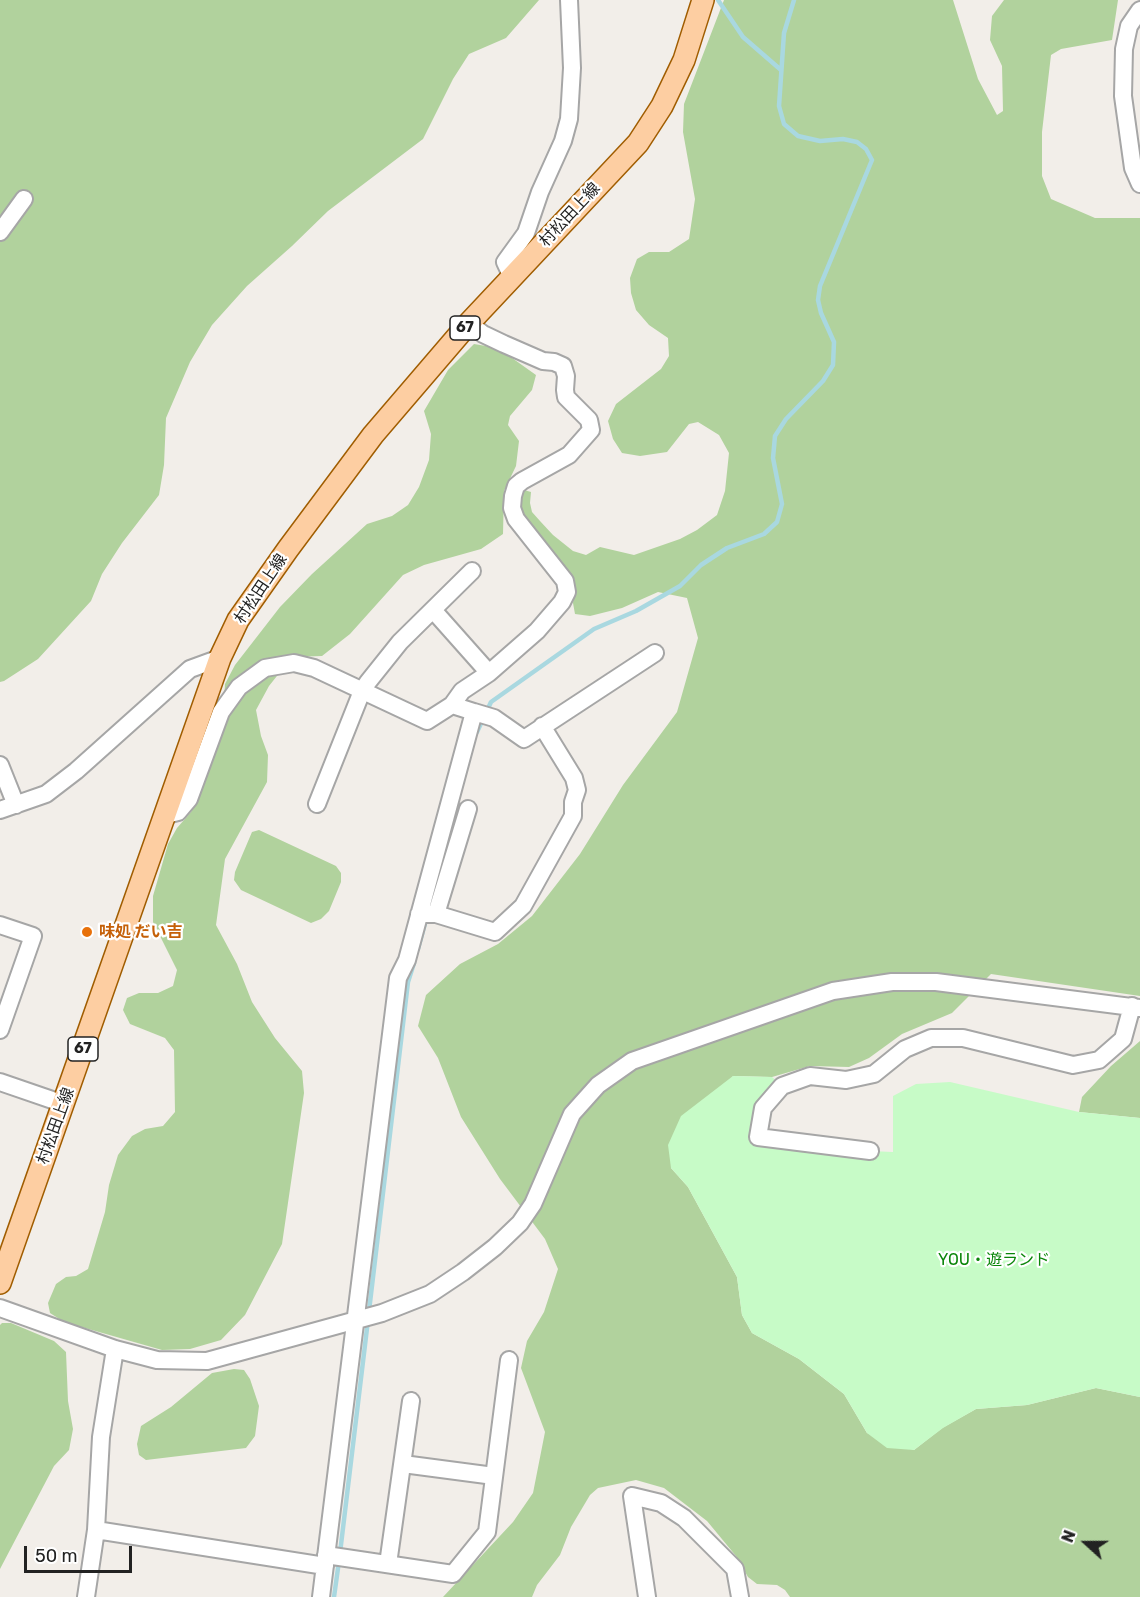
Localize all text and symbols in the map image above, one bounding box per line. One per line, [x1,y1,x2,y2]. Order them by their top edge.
street label: 村松田上線 [536,179,604,251]
road number: 67 [450,316,480,340]
street label: 村松田上線 [231,550,291,628]
place label: 味処 だい吉 [99,922,182,942]
marker: 味処 だい吉 [80,925,94,939]
road number: 67 [68,1037,98,1061]
street label: 村松田上線 [33,1085,79,1167]
park label: YOU・遊ランド [938,1250,1050,1270]
north arrow [1056,1513,1116,1573]
text: N [1058,1528,1080,1545]
scale bar [27,1534,135,1572]
text: 50 m [35,1545,78,1567]

